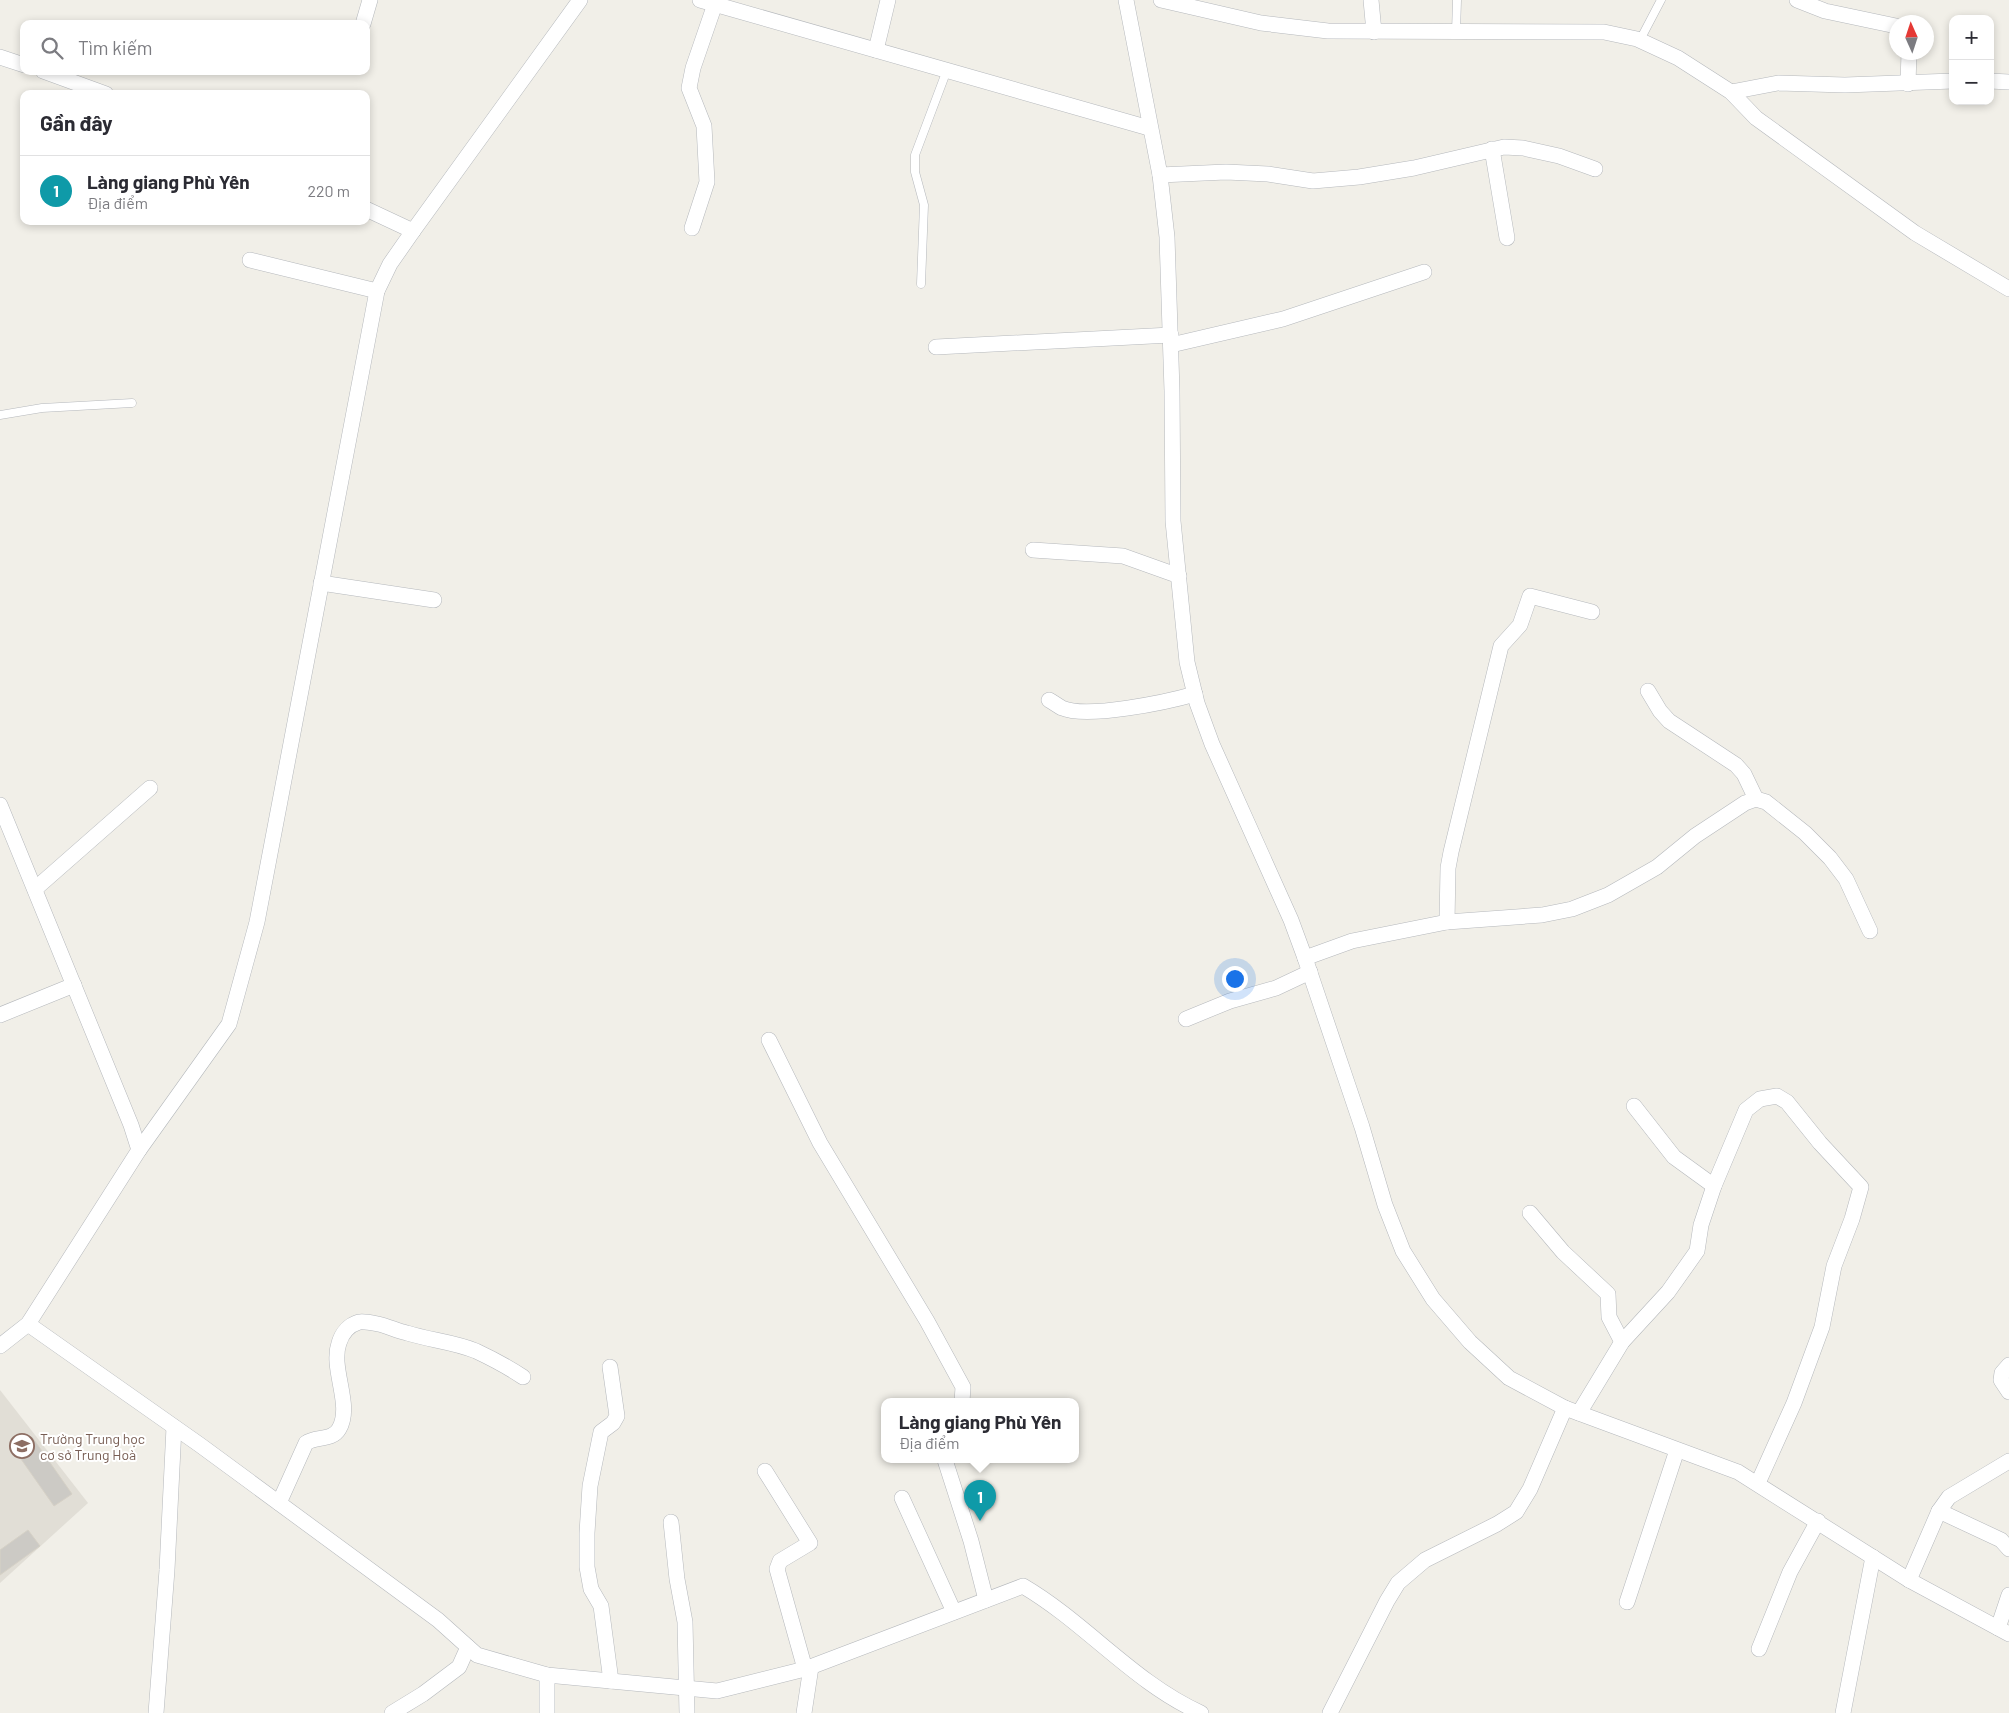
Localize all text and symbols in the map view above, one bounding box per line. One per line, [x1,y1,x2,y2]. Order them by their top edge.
north arrow [1889,15,1934,60]
map controls [1949,15,1994,105]
button: + [1949,15,1994,60]
search box [20,20,370,75]
icon: search [38,34,66,62]
text: Tìm kiếm [78,36,153,59]
button: − [1949,60,1994,105]
text: Gần đây [40,110,113,135]
text: Làng giang Phù Yên [87,170,250,193]
text: 1 [53,181,59,200]
text: 220 m [307,181,350,200]
text: Địa điểm [87,193,148,212]
your location [1222,966,1248,992]
popup [881,1398,1079,1463]
text: Làng giang Phù Yên [899,1410,1061,1433]
place label: Trường Trung học cơ sở Trung Hoà [40,1430,145,1463]
school or university icon: Trường Trung học cơ sở Trung Hoà [9,1433,35,1459]
text: Địa điểm [899,1433,960,1452]
pin: 1 [964,1480,996,1521]

